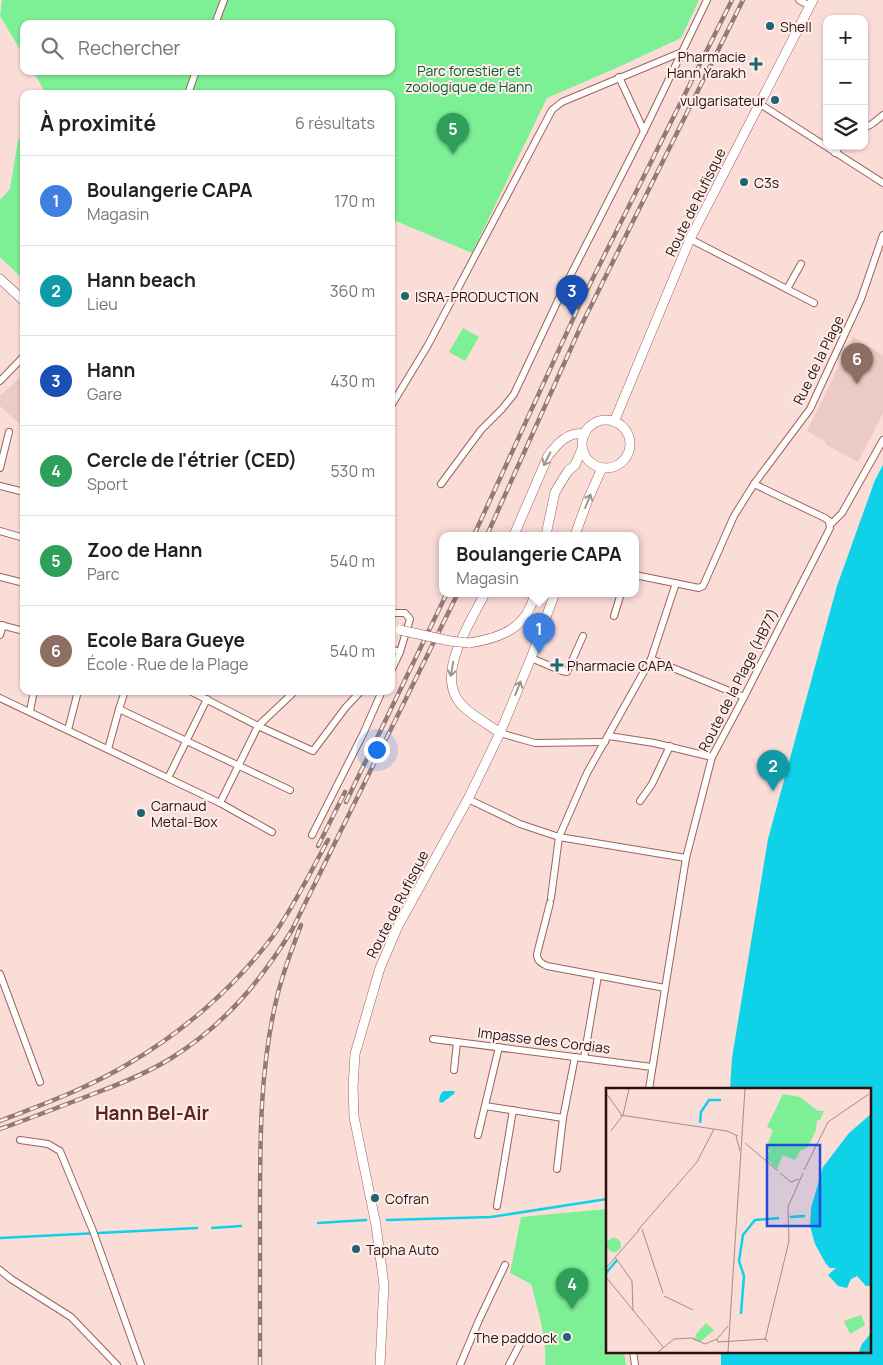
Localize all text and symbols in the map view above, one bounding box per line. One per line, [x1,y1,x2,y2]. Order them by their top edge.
map controls [823,15,868,150]
button: + [823,15,868,60]
place label: Shell [780,17,812,36]
search box [20,20,395,75]
marker: Shell [764,20,776,32]
icon: search [38,34,66,62]
text: Rechercher [78,35,180,61]
place label: Pharmacie Hann Yarakh [667,47,746,82]
marker: Pharmacie Hann Yarakh [750,58,762,70]
button: − [823,60,868,105]
park label: Parc forestier et zoologique de Hann [405,61,533,96]
place label: vulgarisateur [680,91,765,110]
marker: vulgarisateur [769,94,781,106]
button: layers [823,105,868,150]
text: À proximité [40,109,156,137]
text: 6 résultats [295,112,375,134]
pin: 5 [437,113,469,154]
street label: Route de Rufisque [660,144,730,260]
place label: C3s [754,173,779,192]
marker: C3s [738,176,750,188]
text: Boulangerie CAPA [87,177,252,203]
text: 1 [52,190,60,212]
text: 170 m [334,190,375,212]
text: Magasin [87,203,149,225]
text: Hann beach [87,267,196,293]
pin: 3 [556,275,588,316]
text: 2 [51,280,61,302]
text: 360 m [330,280,375,302]
place label: ISRA-PRODUCTION [415,287,538,306]
marker: ISRA-PRODUCTION [399,290,411,302]
text: Lieu [87,293,118,315]
street label: Rue de la Plage [788,312,848,408]
pin: 6 [841,343,873,384]
text: Hann [87,357,135,383]
text: 3 [51,370,61,392]
text: 430 m [330,370,375,392]
text: Gare [87,383,122,405]
text: Cercle de l'étrier (CED) [87,447,297,473]
one-way arrow [542,451,551,466]
text: 4 [51,460,61,482]
text: 530 m [330,460,375,482]
text: Sport [87,473,128,495]
one-way arrow [583,494,593,509]
popup [439,532,639,597]
text: Zoo de Hann [87,537,202,563]
text: Boulangerie CAPA [456,541,622,567]
text: 5 [51,550,61,572]
text: 540 m [330,550,375,572]
text: Parc [87,563,120,585]
text: Magasin [456,567,519,589]
street label: Route de la Plage (HB77) [694,605,782,755]
pin: 1 [523,613,555,654]
text: Ecole Bara Gueye [87,627,245,653]
text: 6 [51,640,61,662]
text: 540 m [330,640,375,662]
text: École · Rue de la Plage [87,653,248,675]
place label: Pharmacie CAPA [567,656,673,675]
marker: Pharmacie CAPA [551,659,563,671]
one-way arrow [446,661,456,677]
one-way arrow [514,681,524,696]
your location [364,737,390,763]
pin: 2 [757,750,789,791]
place label: Carnaud Metal-Box [151,796,218,831]
marker: Carnaud Metal-Box [135,807,147,819]
street label: Route de Rufisque [362,847,432,961]
street label: Impasse des Cordias [477,1022,611,1058]
inset map [606,1088,870,1352]
district label: Hann Bel-Air [95,1100,210,1126]
place label: Cofran [385,1189,429,1208]
marker: Cofran [369,1192,381,1204]
place label: Tapha Auto [366,1240,439,1259]
marker: Tapha Auto [350,1243,362,1255]
pin: 4 [556,1268,588,1309]
place label: The paddock [474,1328,558,1347]
marker: The paddock [561,1331,573,1343]

